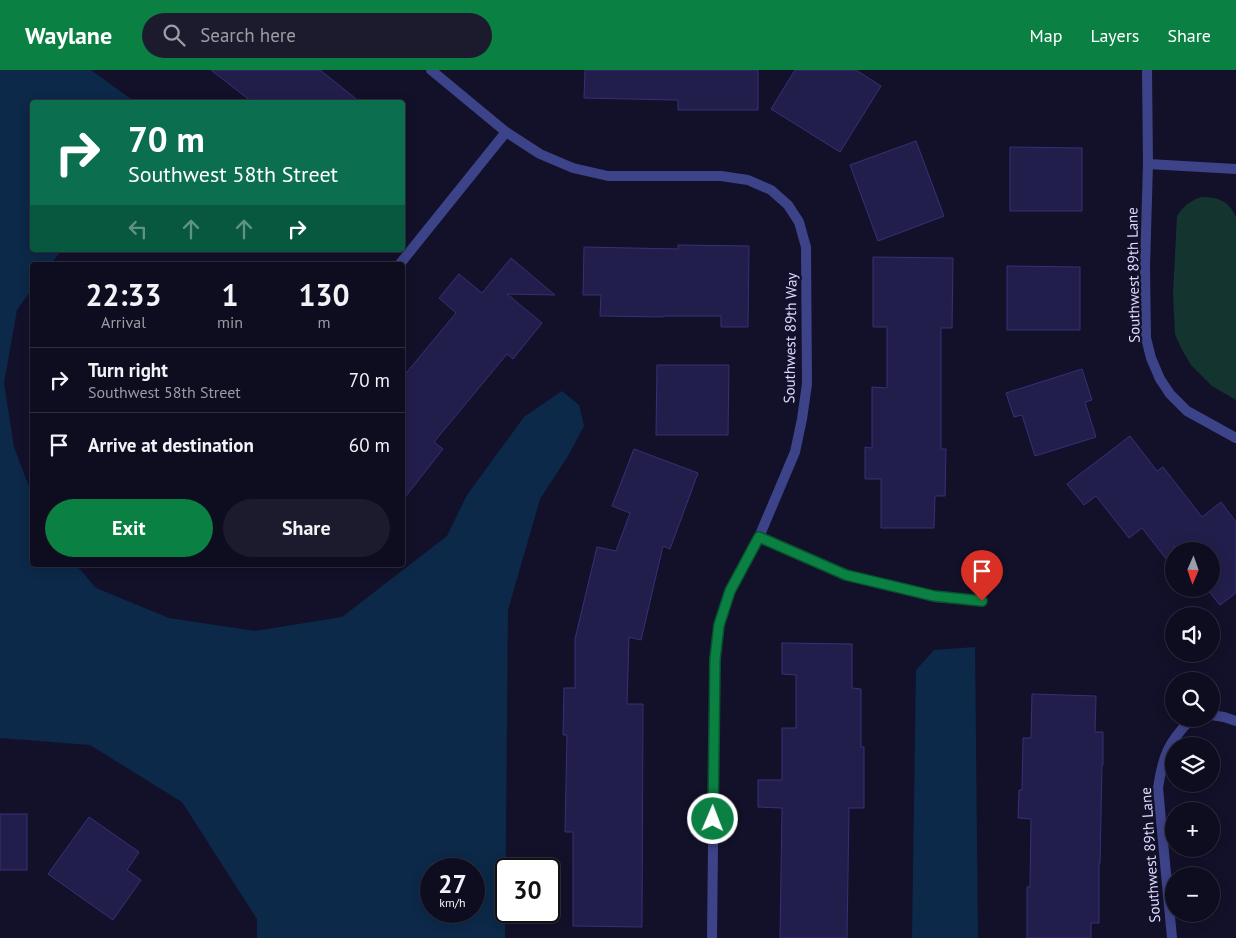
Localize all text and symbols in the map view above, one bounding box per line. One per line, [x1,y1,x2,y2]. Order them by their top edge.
search box [142,13,492,58]
text: Waylane [25,20,112,51]
icon: search [160,21,188,49]
text: Search here [200,23,296,47]
text: Map [1030,24,1062,47]
text: Layers [1090,24,1139,47]
text: Share [1167,24,1211,47]
text: 70 m [128,116,205,162]
icon: right [45,120,110,185]
text: Southwest 58th Street [128,160,338,188]
street label: Southwest 89th Lane [1122,207,1144,343]
icon: left [124,215,152,243]
icon: ahead [177,215,205,243]
icon: ahead [230,215,258,243]
icon: right [283,215,311,243]
street label: Southwest 89th Way [779,272,801,404]
text: 22:33 [85,275,162,314]
text: 1 [222,275,239,314]
text: 130 [298,275,350,314]
text: Arrival [101,312,146,332]
text: min [217,312,243,332]
text: m [318,312,331,332]
text: Turn right [88,358,168,382]
icon: right [45,366,73,394]
text: 70 m [349,368,390,392]
text: Southwest 58th Street [88,382,241,402]
icon: arrive [45,431,73,459]
text: Arrive at destination [88,433,254,457]
text: 60 m [349,433,390,457]
button: Exit [45,499,213,557]
button: Share [223,499,390,557]
north arrow [1165,542,1220,598]
map controls [1165,542,1220,922]
pin [961,550,1003,601]
icon: arrive [968,557,996,585]
button: sound [1165,607,1220,662]
button: search [1165,672,1220,727]
button: layers [1165,737,1220,792]
street label: Southwest 89th Lane [1136,787,1164,923]
position arrow [686,792,738,844]
button: + [1165,802,1220,857]
speed limit sign: 30 [495,858,560,923]
button: − [1165,867,1220,922]
text: 27 [438,868,467,900]
text: km/h [439,895,466,910]

